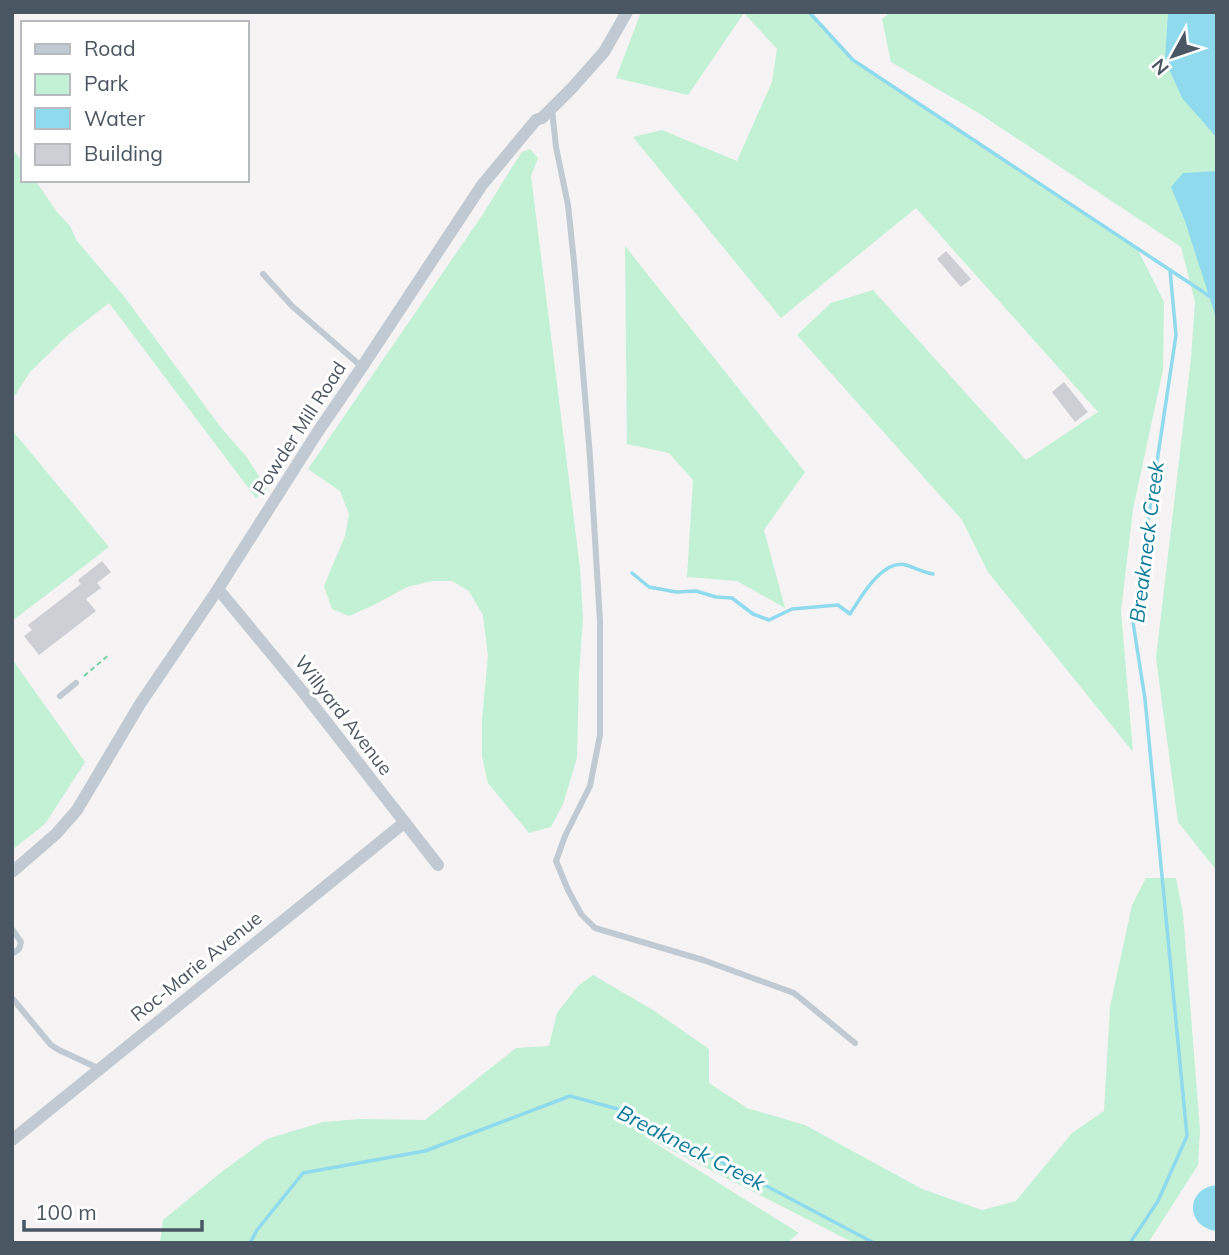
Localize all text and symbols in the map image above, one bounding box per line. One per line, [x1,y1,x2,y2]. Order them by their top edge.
legend [21,21,248,182]
north arrow [1138,21,1208,91]
text: Road [84,35,135,61]
text: N [1146,54,1174,80]
text: Park [84,70,128,96]
text: Water [84,105,145,131]
text: Building [84,140,163,166]
street label: Powder Mill Road [247,357,351,499]
water label: Breakneck Creek [1123,458,1169,624]
street label: Willyard Avenue [290,650,398,780]
street label: Roc-Marie Avenue [126,906,266,1026]
water label: Breakneck Creek [613,1099,771,1196]
scale bar [24,1188,203,1232]
text: 100 m [35,1199,97,1225]

